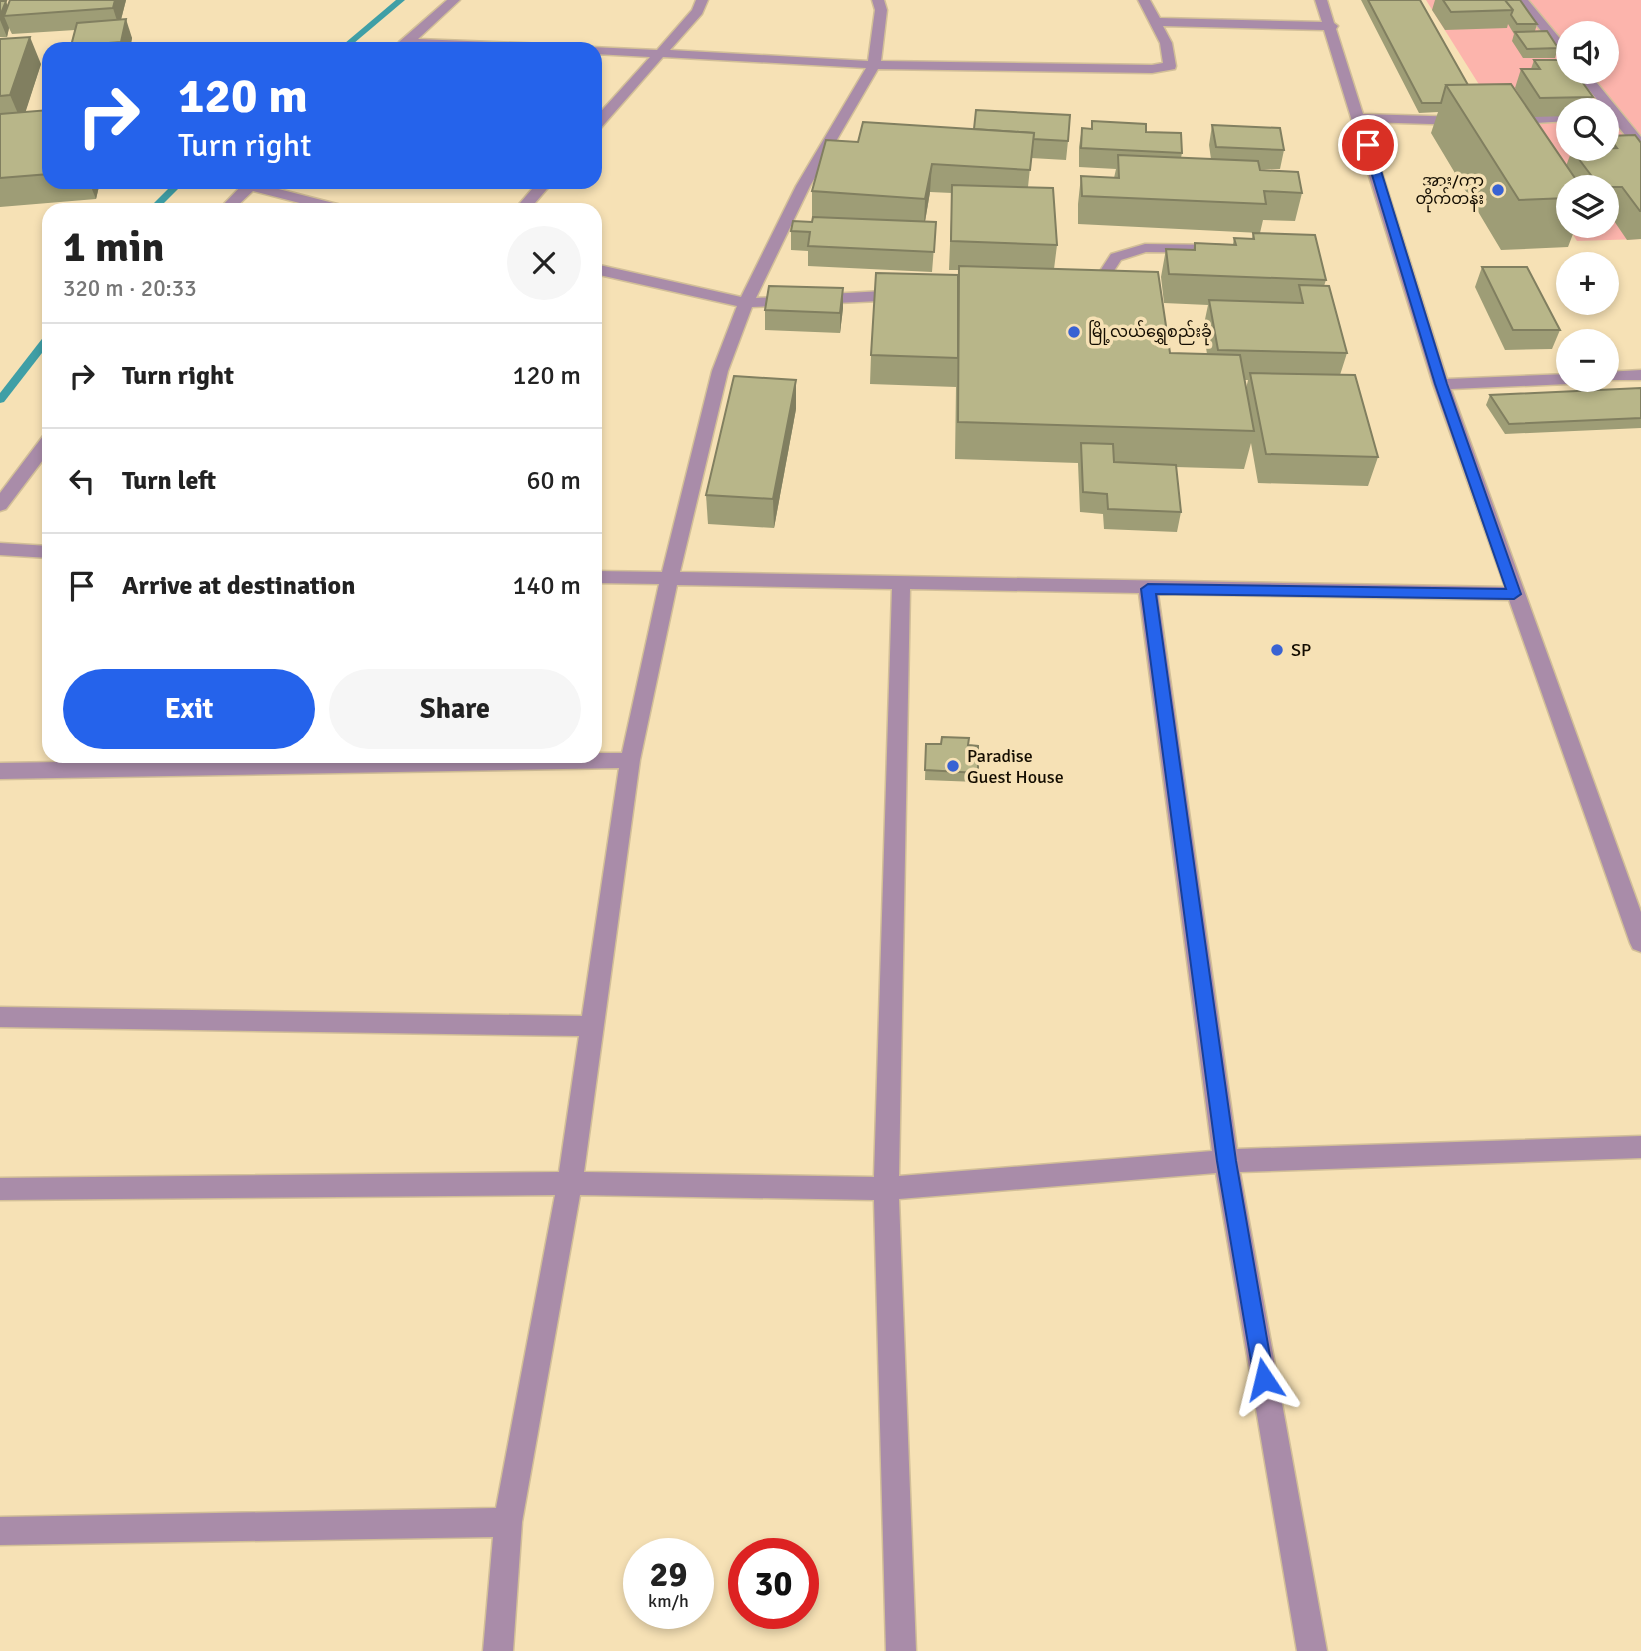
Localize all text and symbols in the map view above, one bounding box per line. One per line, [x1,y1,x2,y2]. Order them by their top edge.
map controls [1556,21,1619,392]
button: sound [1556,21,1619,84]
text: 120 m [178,66,308,126]
icon: right [63,70,154,161]
button: search [1556,98,1619,161]
pin [1338,115,1398,175]
text: Turn right [178,126,311,165]
icon: arrive [1349,126,1387,164]
place label: အား/ကာ တိုက်တန်း [1415,171,1484,213]
button: layers [1556,175,1619,238]
marker: အား/ကာ တိုက်တန်း [1490,182,1506,198]
text: 1 min [63,222,164,273]
button: close [507,226,581,300]
button: + [1556,252,1619,315]
text: 320 m · 20:33 [63,274,197,303]
place label: မြို့လယ်ရွှေစည်းခုံ [1088,320,1212,346]
marker: မြို့လယ်ရွှေစည်းခုံ [1066,324,1082,340]
button: − [1556,329,1619,392]
icon: right [63,357,101,395]
text: Turn right [122,360,234,392]
text: 120 m [512,360,581,392]
icon: left [63,462,101,500]
text: Turn left [122,465,216,497]
text: 60 m [526,465,581,497]
icon: arrive [63,567,101,605]
text: Arrive at destination [122,570,355,602]
text: 140 m [512,570,581,602]
place label: SP [1291,639,1311,661]
marker: SP [1269,642,1285,658]
button: Exit [63,669,315,749]
button: Share [329,669,581,749]
place label: Paradise Guest House [967,745,1064,788]
marker: Paradise Guest House [945,758,961,774]
position arrow [1227,1342,1301,1416]
speed limit sign: 30 [728,1538,819,1629]
text: 29 [650,1553,687,1596]
text: km/h [648,1590,689,1612]

